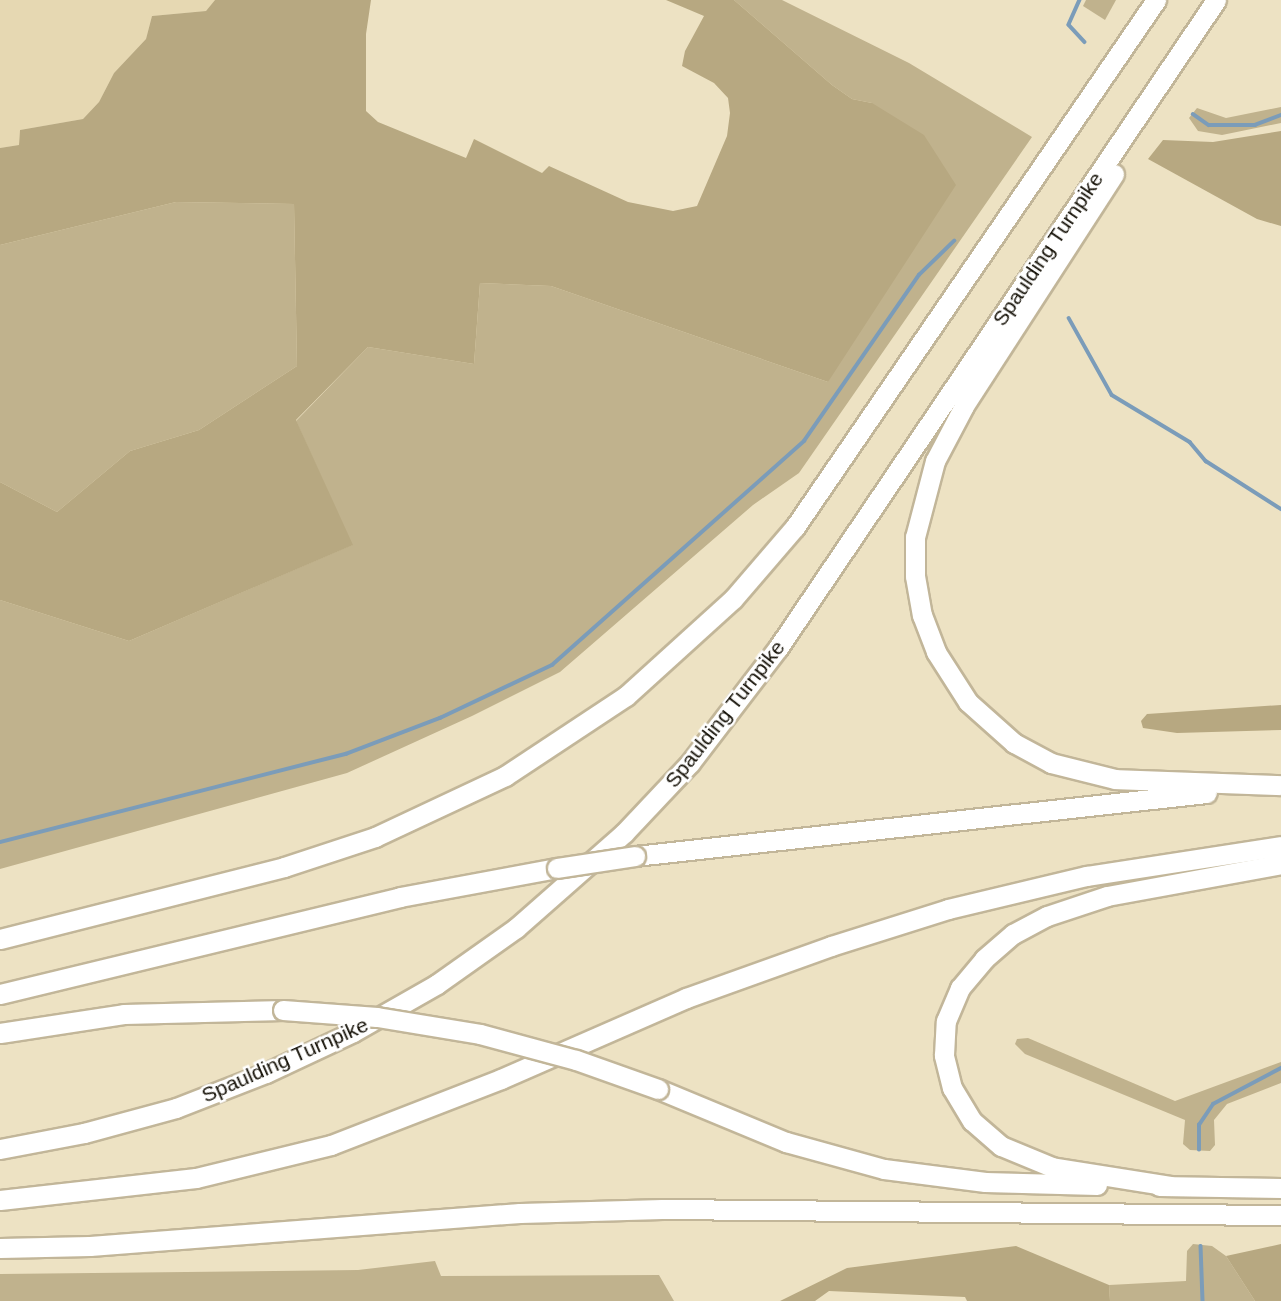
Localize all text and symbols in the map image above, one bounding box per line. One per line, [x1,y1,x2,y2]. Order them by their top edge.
street label: Spaulding Turnpike [987,167,1109,331]
street label: Spaulding Turnpike [660,635,790,793]
street label: Spaulding Turnpike [198,1012,372,1108]

